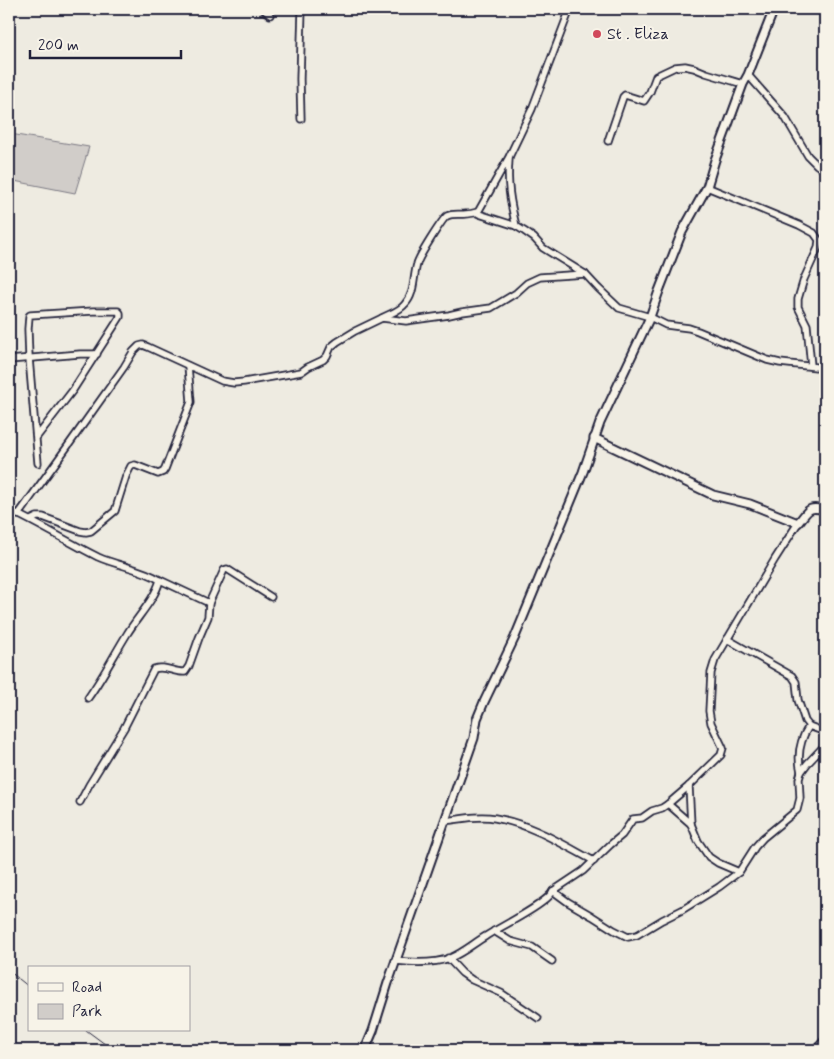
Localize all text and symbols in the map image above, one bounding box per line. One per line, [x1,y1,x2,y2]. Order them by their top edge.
place label: St . Eliza [607,24,669,45]
scale bar [30,28,181,60]
marker: St . Eliza [591,28,603,40]
text: 200 m [38,36,79,56]
legend [28,966,190,1032]
text: Road [72,978,102,998]
text: Park [72,1002,102,1022]

